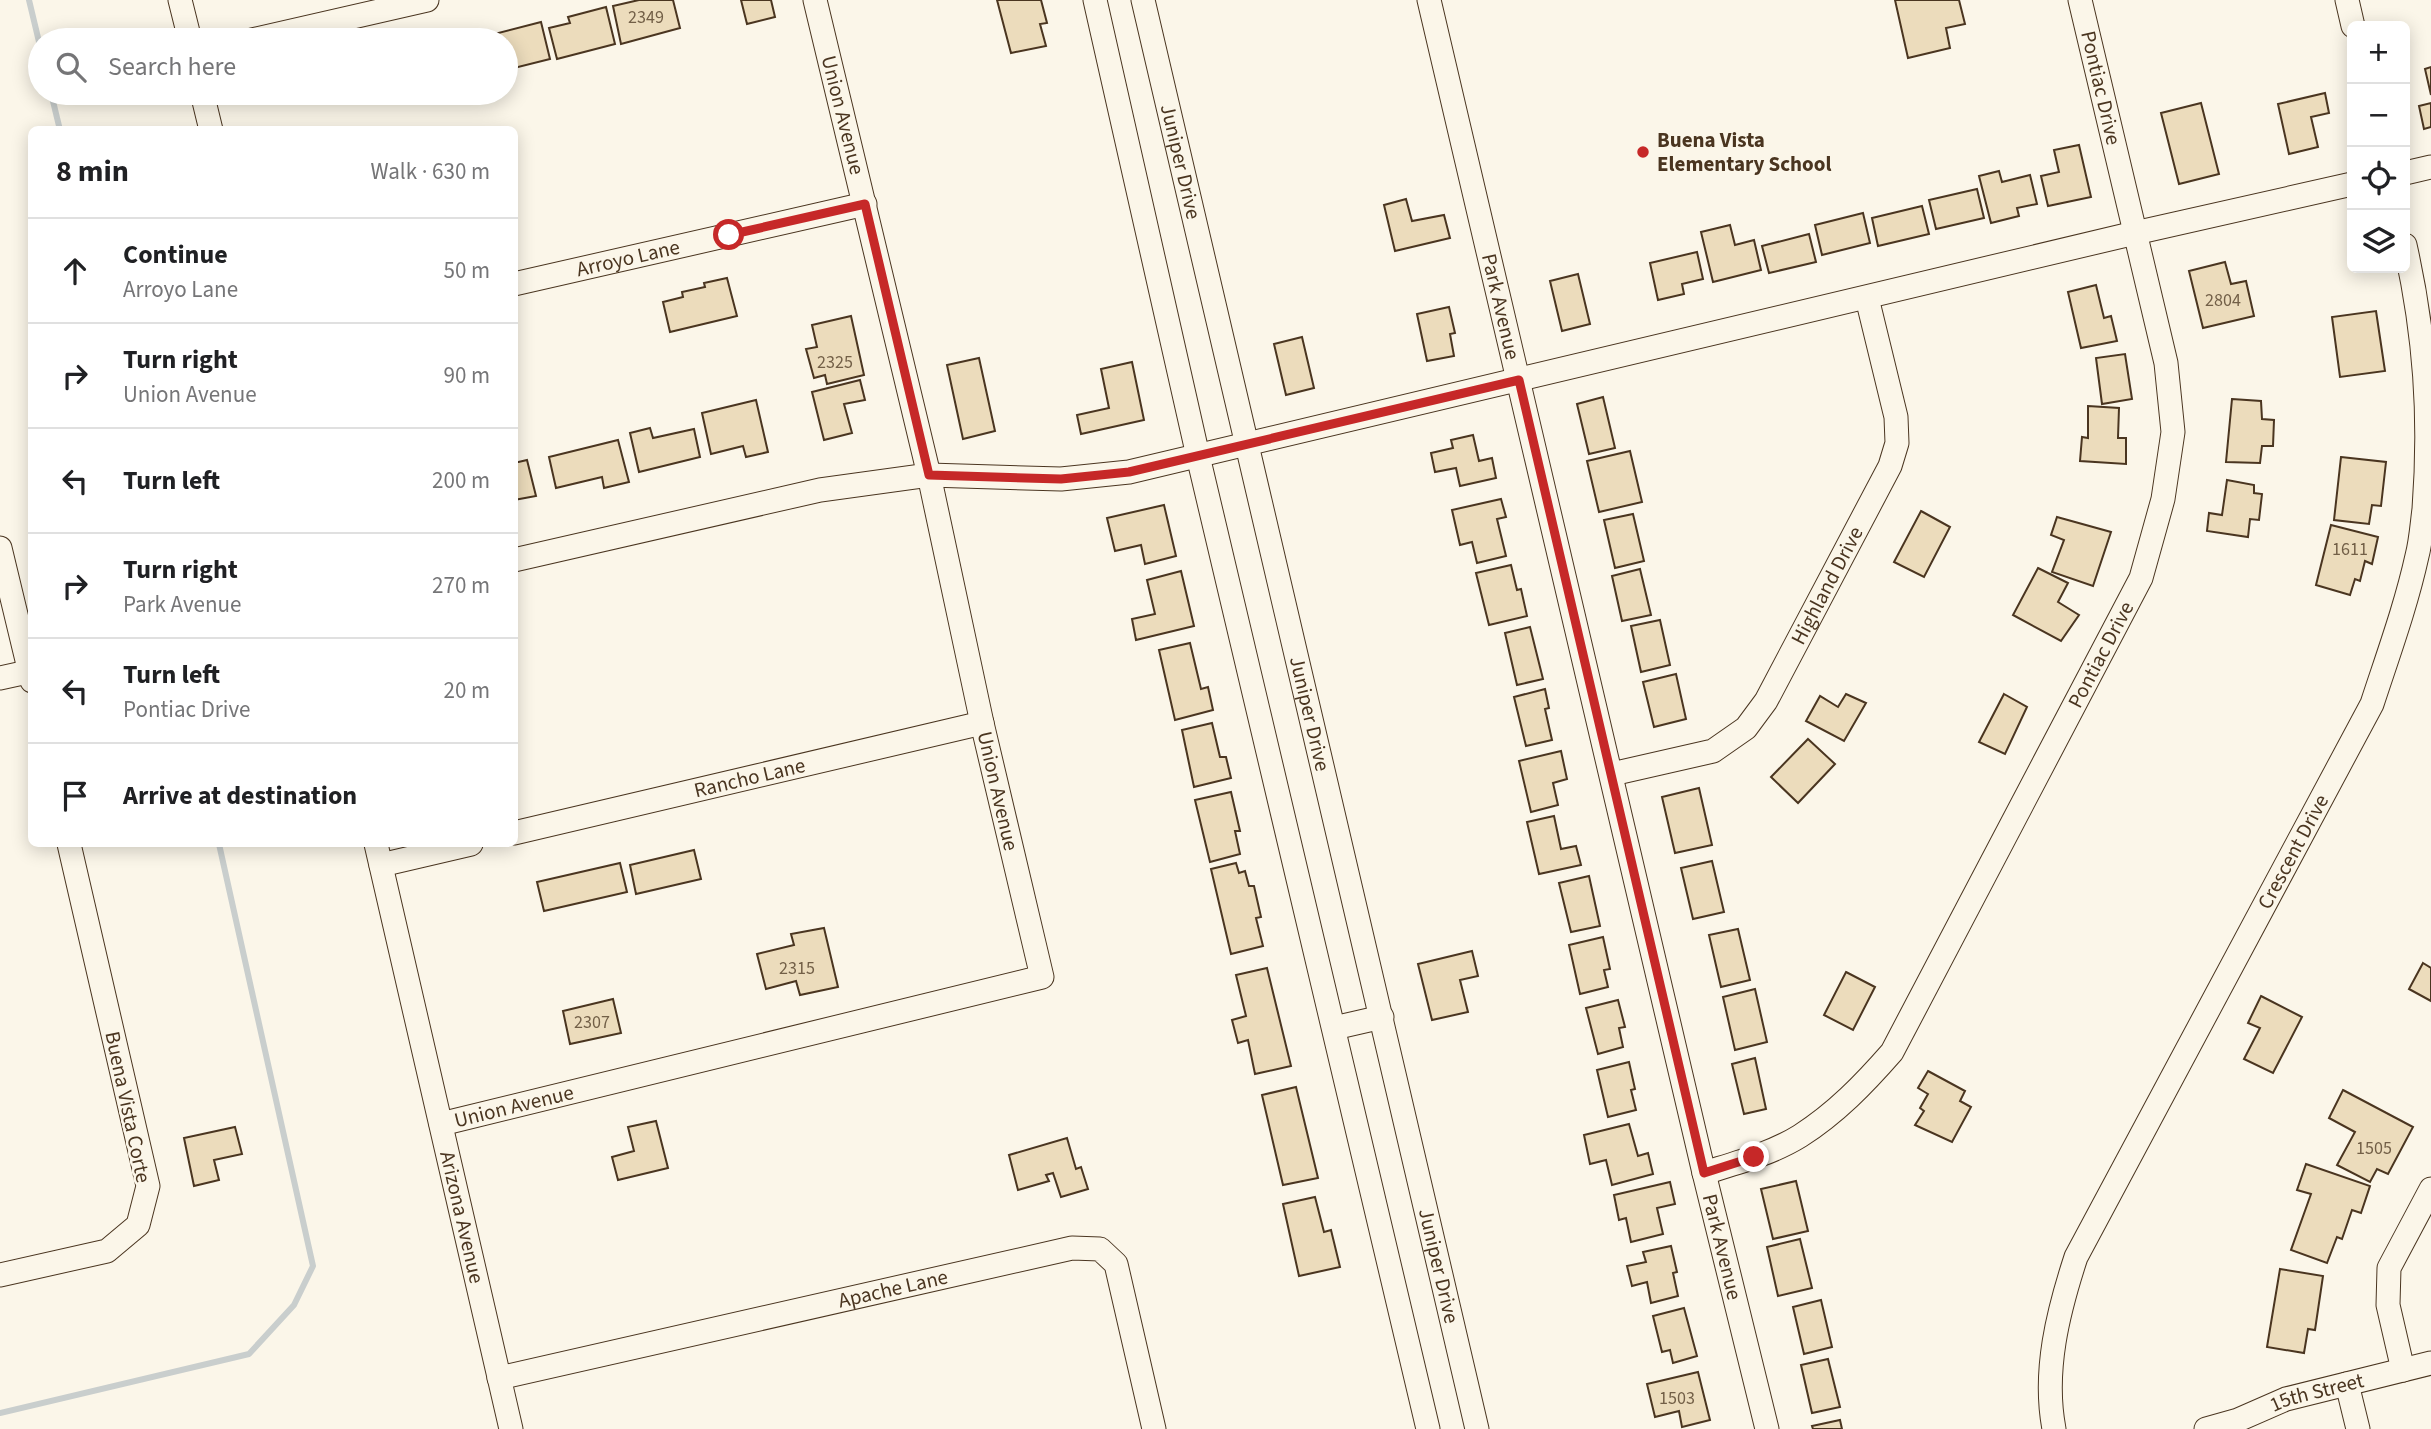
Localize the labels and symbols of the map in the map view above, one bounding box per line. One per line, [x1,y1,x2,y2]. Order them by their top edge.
house number: 2349 [628,5,664,30]
street label: Pontiac Drive [2073,28,2129,148]
street label: Union Avenue [814,52,872,178]
street label: Juniper Drive [1153,101,1209,222]
place label: Buena Vista Elementary School [1657,125,1831,179]
marker: Buena Vista Elementary School [1635,144,1651,160]
route start [713,219,744,250]
street label: Arroyo Lane [573,232,683,284]
street label: Park Avenue [1474,251,1528,363]
house number: 2804 [2205,288,2241,313]
house number: 2325 [817,350,853,375]
street label: Highland Drive [1783,521,1870,650]
house number: 1611 [2332,537,2368,562]
street label: Pontiac Drive [2060,596,2141,713]
street label: Juniper Drive [1282,653,1338,774]
street label: Union Avenue [970,728,1026,854]
street label: Rancho Lane [691,750,808,805]
street label: Crescent Drive [2250,789,2336,914]
house number: 2315 [779,956,815,981]
house number: 2307 [574,1010,610,1035]
street label: Buena Vista Corte [97,1028,159,1186]
street label: Union Avenue [451,1077,577,1135]
house number: 1505 [2356,1136,2392,1161]
route end [1738,1141,1769,1172]
street label: Arizona Avenue [432,1148,492,1286]
street label: Park Avenue [1695,1191,1750,1303]
street label: Juniper Drive [1411,1205,1467,1326]
street label: Apache Lane [835,1262,951,1316]
street label: 15th Street [2265,1365,2367,1419]
house number: 1503 [1659,1386,1695,1411]

